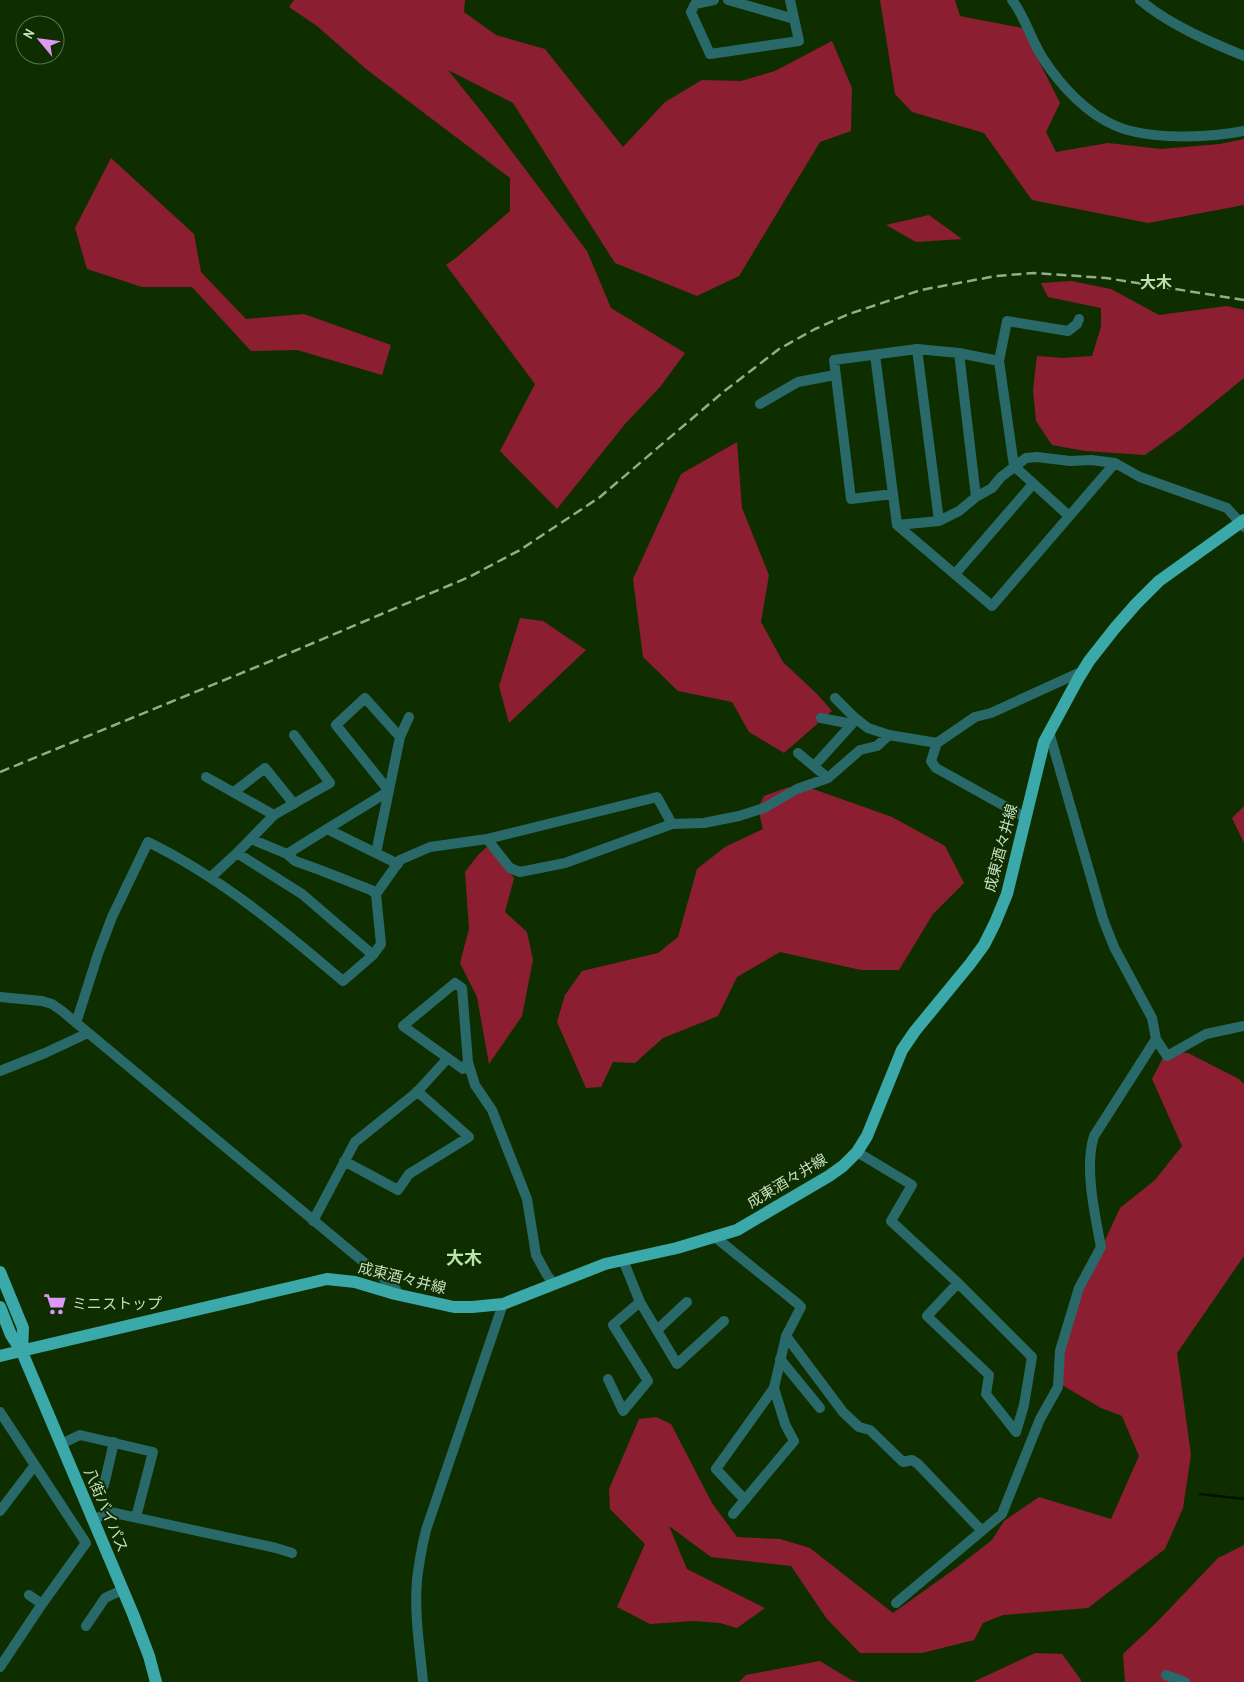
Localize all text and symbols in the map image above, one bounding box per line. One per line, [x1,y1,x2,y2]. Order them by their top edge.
north arrow [15,15,65,65]
text: N [19,26,39,42]
district label: 大木 [1140,271,1172,293]
street label: 成東酒々井線 [979,802,1022,894]
street label: 成東酒々井線 [743,1148,831,1213]
district label: 大木 [446,1245,482,1270]
street label: 成東酒々井線 [356,1256,448,1299]
supermarket icon: ミニストップ [42,1291,68,1317]
place label: ミニストップ [72,1293,162,1314]
street label: 八街バイパス [79,1464,134,1555]

